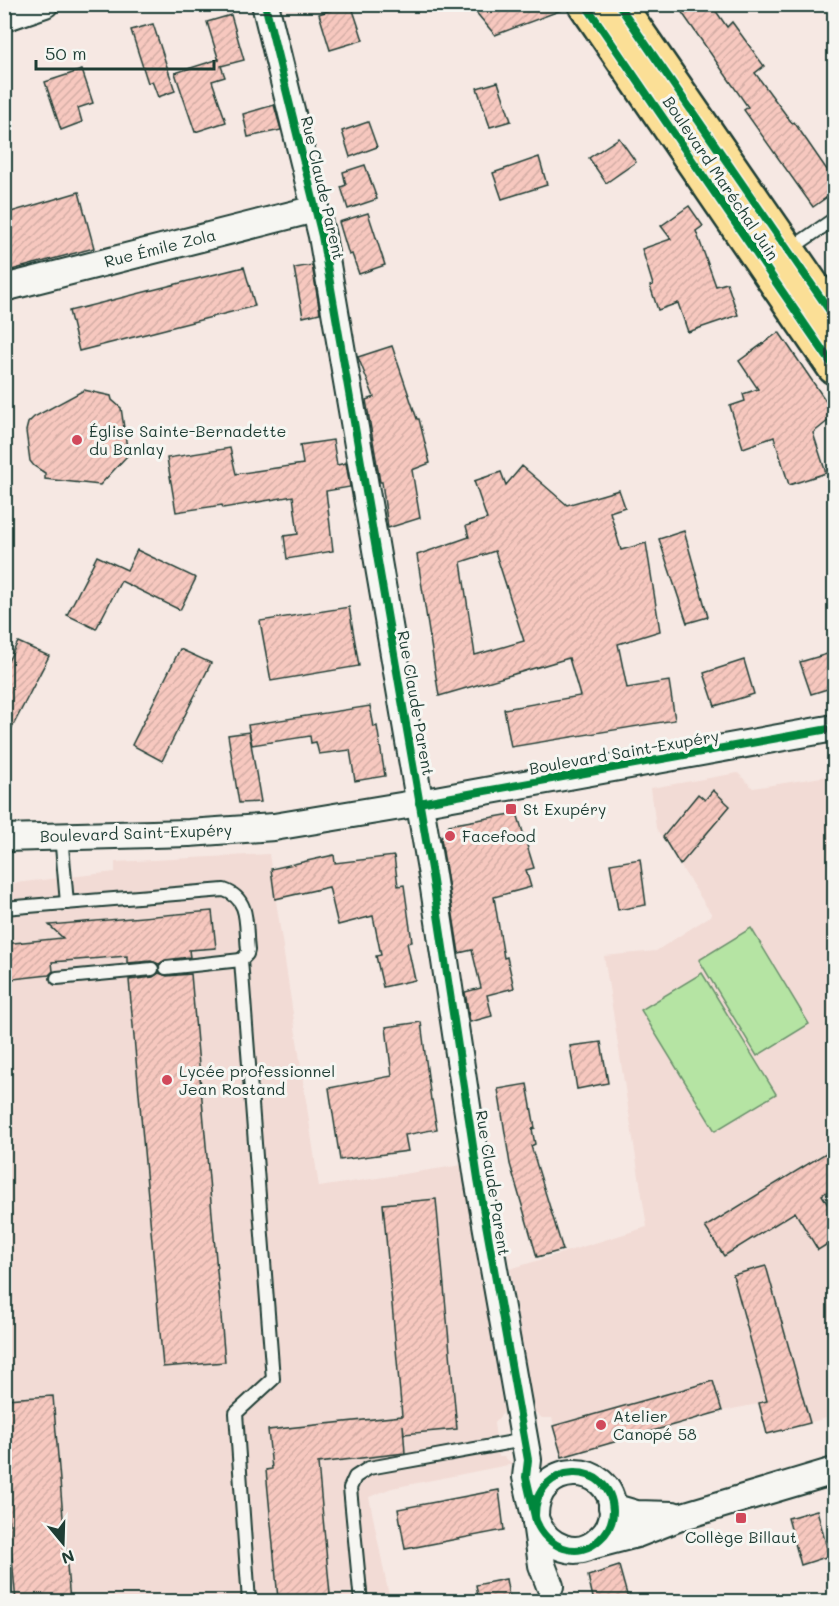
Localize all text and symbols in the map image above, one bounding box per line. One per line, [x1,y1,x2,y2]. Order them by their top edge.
scale bar [36,33,214,71]
text: 50 m [45,41,87,65]
street label: Boulevard Maréchal Juin [659,92,784,264]
street label: Rue Claude Parent [297,114,350,262]
street label: Rue Émile Zola [102,224,218,272]
place label: Église Sainte-Bernadette du Banlay [89,420,286,459]
marker: Église Sainte-Bernadette du Banlay [70,433,84,447]
street label: Rue Claude Parent [393,629,440,777]
street label: Boulevard Saint-Exupéry [527,724,721,779]
place label: St Exupéry [523,798,606,819]
marker: St Exupéry [504,802,518,816]
street label: Boulevard Saint-Exupéry [39,819,233,846]
place label: Facefood [462,825,536,846]
marker: Facefood [443,829,457,843]
place label: Lycée professionnel Jean Rostand [179,1060,335,1099]
marker: Lycée professionnel Jean Rostand [160,1073,174,1087]
street label: Rue Claude Parent [472,1109,515,1257]
place label: Atelier Canopé 58 [613,1405,697,1444]
marker: Atelier Canopé 58 [594,1418,608,1432]
marker: Collège Billaut [734,1511,748,1525]
north arrow [33,1513,93,1573]
place label: Collège Billaut [685,1526,797,1547]
text: N [59,1546,77,1570]

